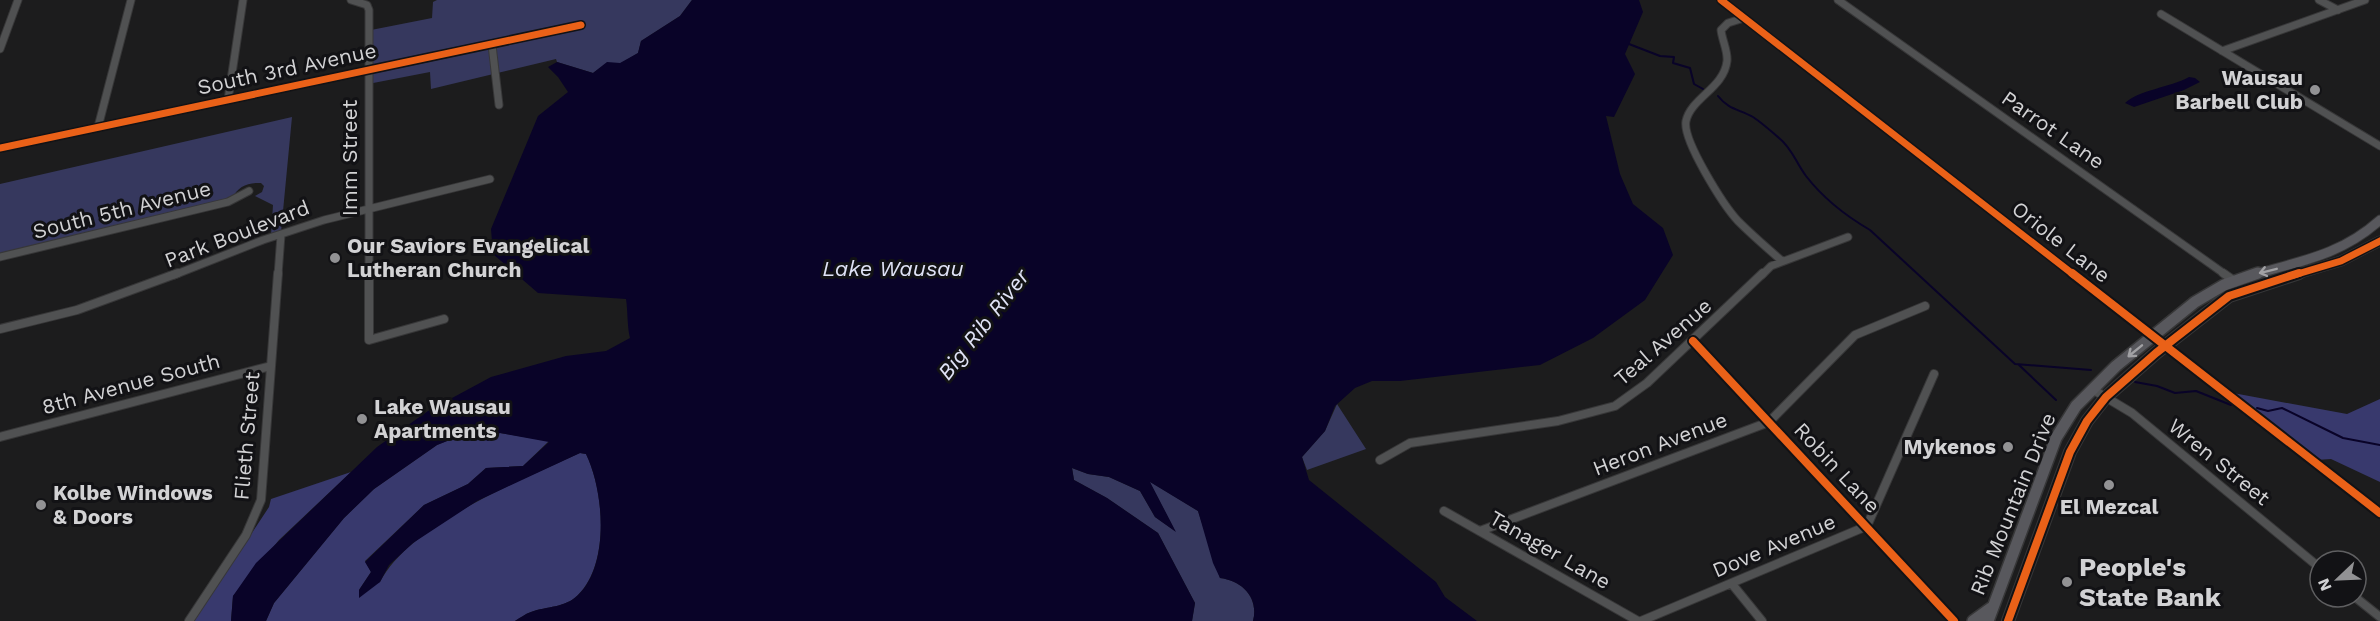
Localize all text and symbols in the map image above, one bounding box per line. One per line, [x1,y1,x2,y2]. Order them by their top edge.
street label: South 3rd Avenue [195,37,379,100]
place label: Wausau Barbell Club [2175,65,2303,114]
marker: Wausau Barbell Club [2308,83,2322,97]
street label: Parrot Lane [1997,85,2109,174]
street label: Imm Street [337,100,362,216]
street label: South 5th Avenue [30,175,213,244]
street label: Park Boulevard [161,194,313,273]
street label: Oriole Lane [2007,196,2115,288]
place label: Our Saviors Evangelical Lutheran Church [347,233,590,282]
marker: Our Saviors Evangelical Lutheran Church [328,251,342,265]
water label: Lake Wausau [822,256,964,281]
water label: Big Rib River [933,263,1035,385]
one-way arrow [2258,266,2277,278]
street label: Teal Avenue [1609,293,1716,391]
one-way arrow [2127,344,2143,357]
street label: 8th Avenue South [39,348,223,419]
street label: Flieth Street [228,371,265,501]
place label: Lake Wausau Apartments [374,394,511,443]
street label: Heron Avenue [1589,406,1730,481]
street label: Rib Mountain Drive [1964,409,2061,599]
marker: Lake Wausau Apartments [355,412,369,426]
street label: Wren Street [2164,413,2275,510]
street label: Robin Lane [1789,417,1886,518]
place label: Mykenos [1904,434,1996,459]
marker: Mykenos [2001,440,2015,454]
marker: El Mezcal [2102,478,2116,492]
place label: Kolbe Windows & Doors [53,480,213,529]
place label: El Mezcal [2060,494,2158,519]
marker: Kolbe Windows & Doors [34,498,48,512]
street label: Tanager Lane [1485,505,1615,594]
street label: Dove Avenue [1708,508,1839,583]
north arrow [2308,549,2368,609]
place label: People's State Bank [2079,552,2222,612]
marker: People's State Bank [2060,575,2074,589]
text: N [2314,575,2336,594]

